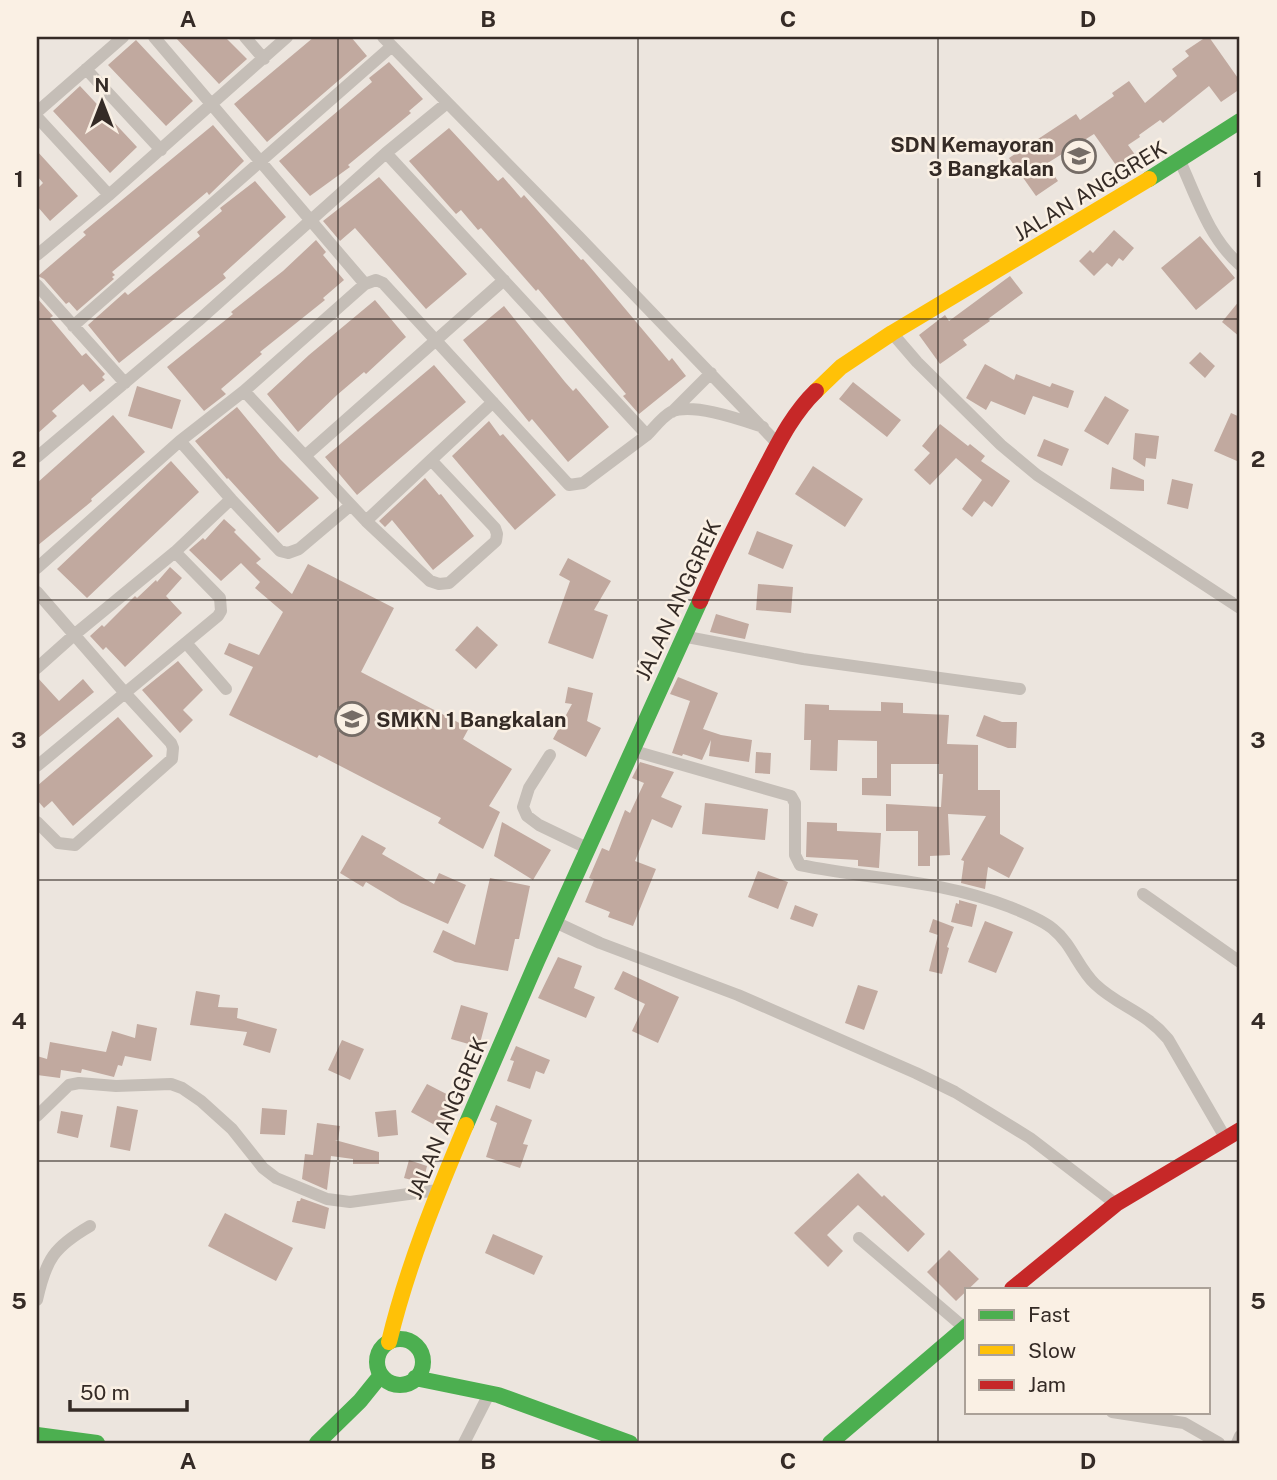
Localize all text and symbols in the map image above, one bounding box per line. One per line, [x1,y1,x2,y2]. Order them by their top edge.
text: A [180,5,197,32]
text: B [480,5,496,32]
text: C [780,5,796,32]
text: D [1080,5,1096,32]
north arrow [66,66,136,136]
text: N [95,74,109,96]
place label: SDN Kemayoran 3 Bangkalan [890,132,1054,181]
street label: JALAN ANGGREK [1009,136,1171,246]
school or university icon: SDN Kemayoran 3 Bangkalan [1060,137,1098,175]
text: 1 [14,165,24,192]
text: 1 [1253,165,1263,192]
text: 2 [12,445,26,472]
text: 2 [1251,445,1265,472]
street label: JALAN ANGGREK [630,516,726,684]
school or university icon: SMKN 1 Bangkalan [333,700,371,738]
place label: SMKN 1 Bangkalan [376,707,567,732]
text: 3 [11,726,27,753]
text: 3 [1250,726,1266,753]
text: 4 [11,1007,27,1034]
text: 4 [1250,1007,1266,1034]
street label: JALAN ANGGREK [402,1033,492,1203]
text: 5 [11,1287,27,1314]
text: 5 [1250,1287,1266,1314]
legend [965,1288,1210,1414]
text: Fast [1028,1302,1070,1327]
text: Slow [1028,1338,1076,1363]
scale bar [70,1368,187,1412]
text: Jam [1028,1372,1066,1397]
text: 50 m [80,1380,130,1405]
text: A [180,1447,197,1474]
text: B [480,1447,496,1474]
text: C [780,1447,796,1474]
text: D [1080,1447,1096,1474]

